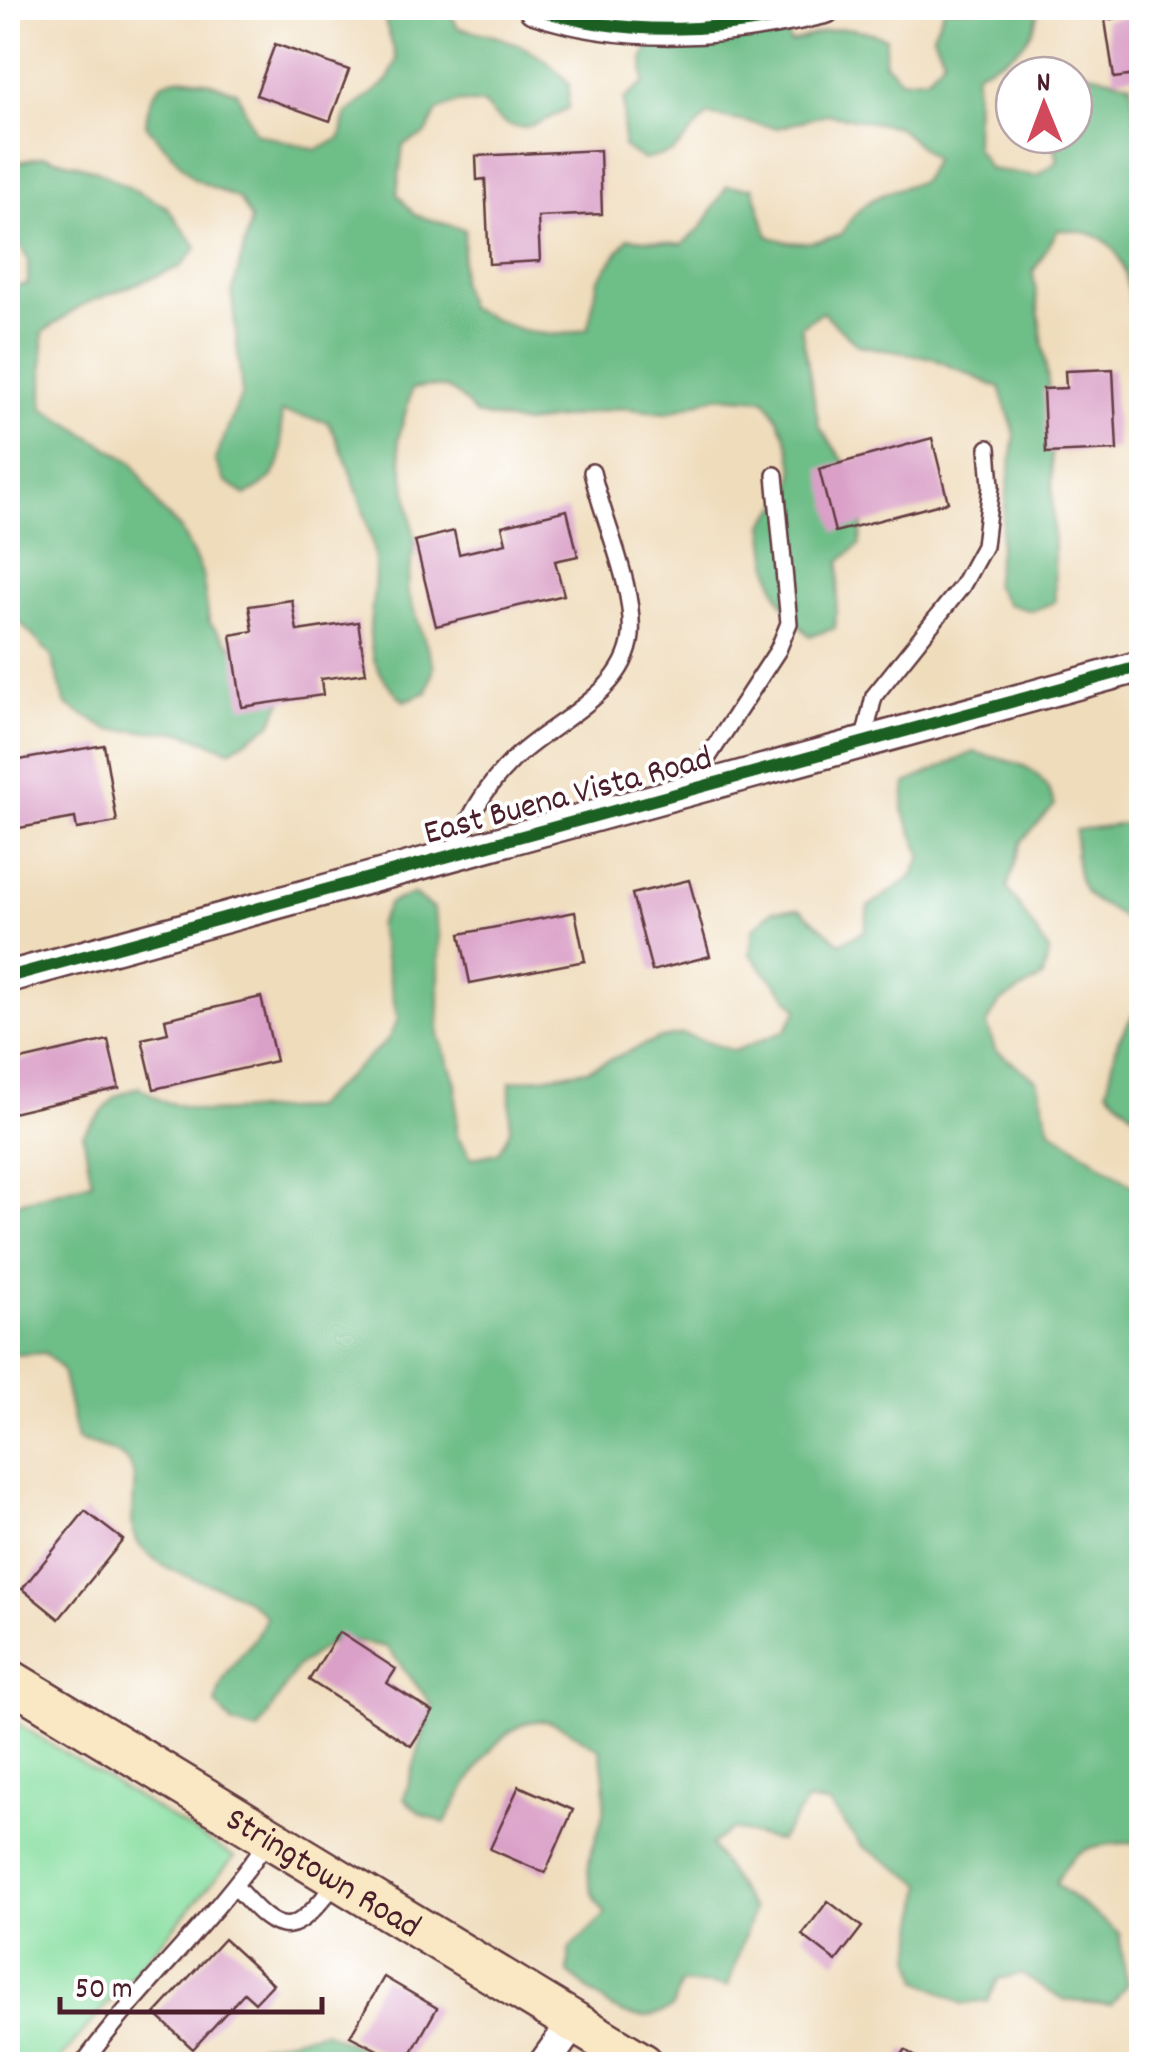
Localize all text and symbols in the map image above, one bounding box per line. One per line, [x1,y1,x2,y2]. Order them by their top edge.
north arrow [994,55,1094,155]
text: N [1036,65,1051,105]
street label: East Buena Vista Road [419,735,718,860]
street label: Stringtown Road [215,1797,429,1954]
scale bar [60,1952,322,2014]
text: 50 m [75,1970,133,2013]

